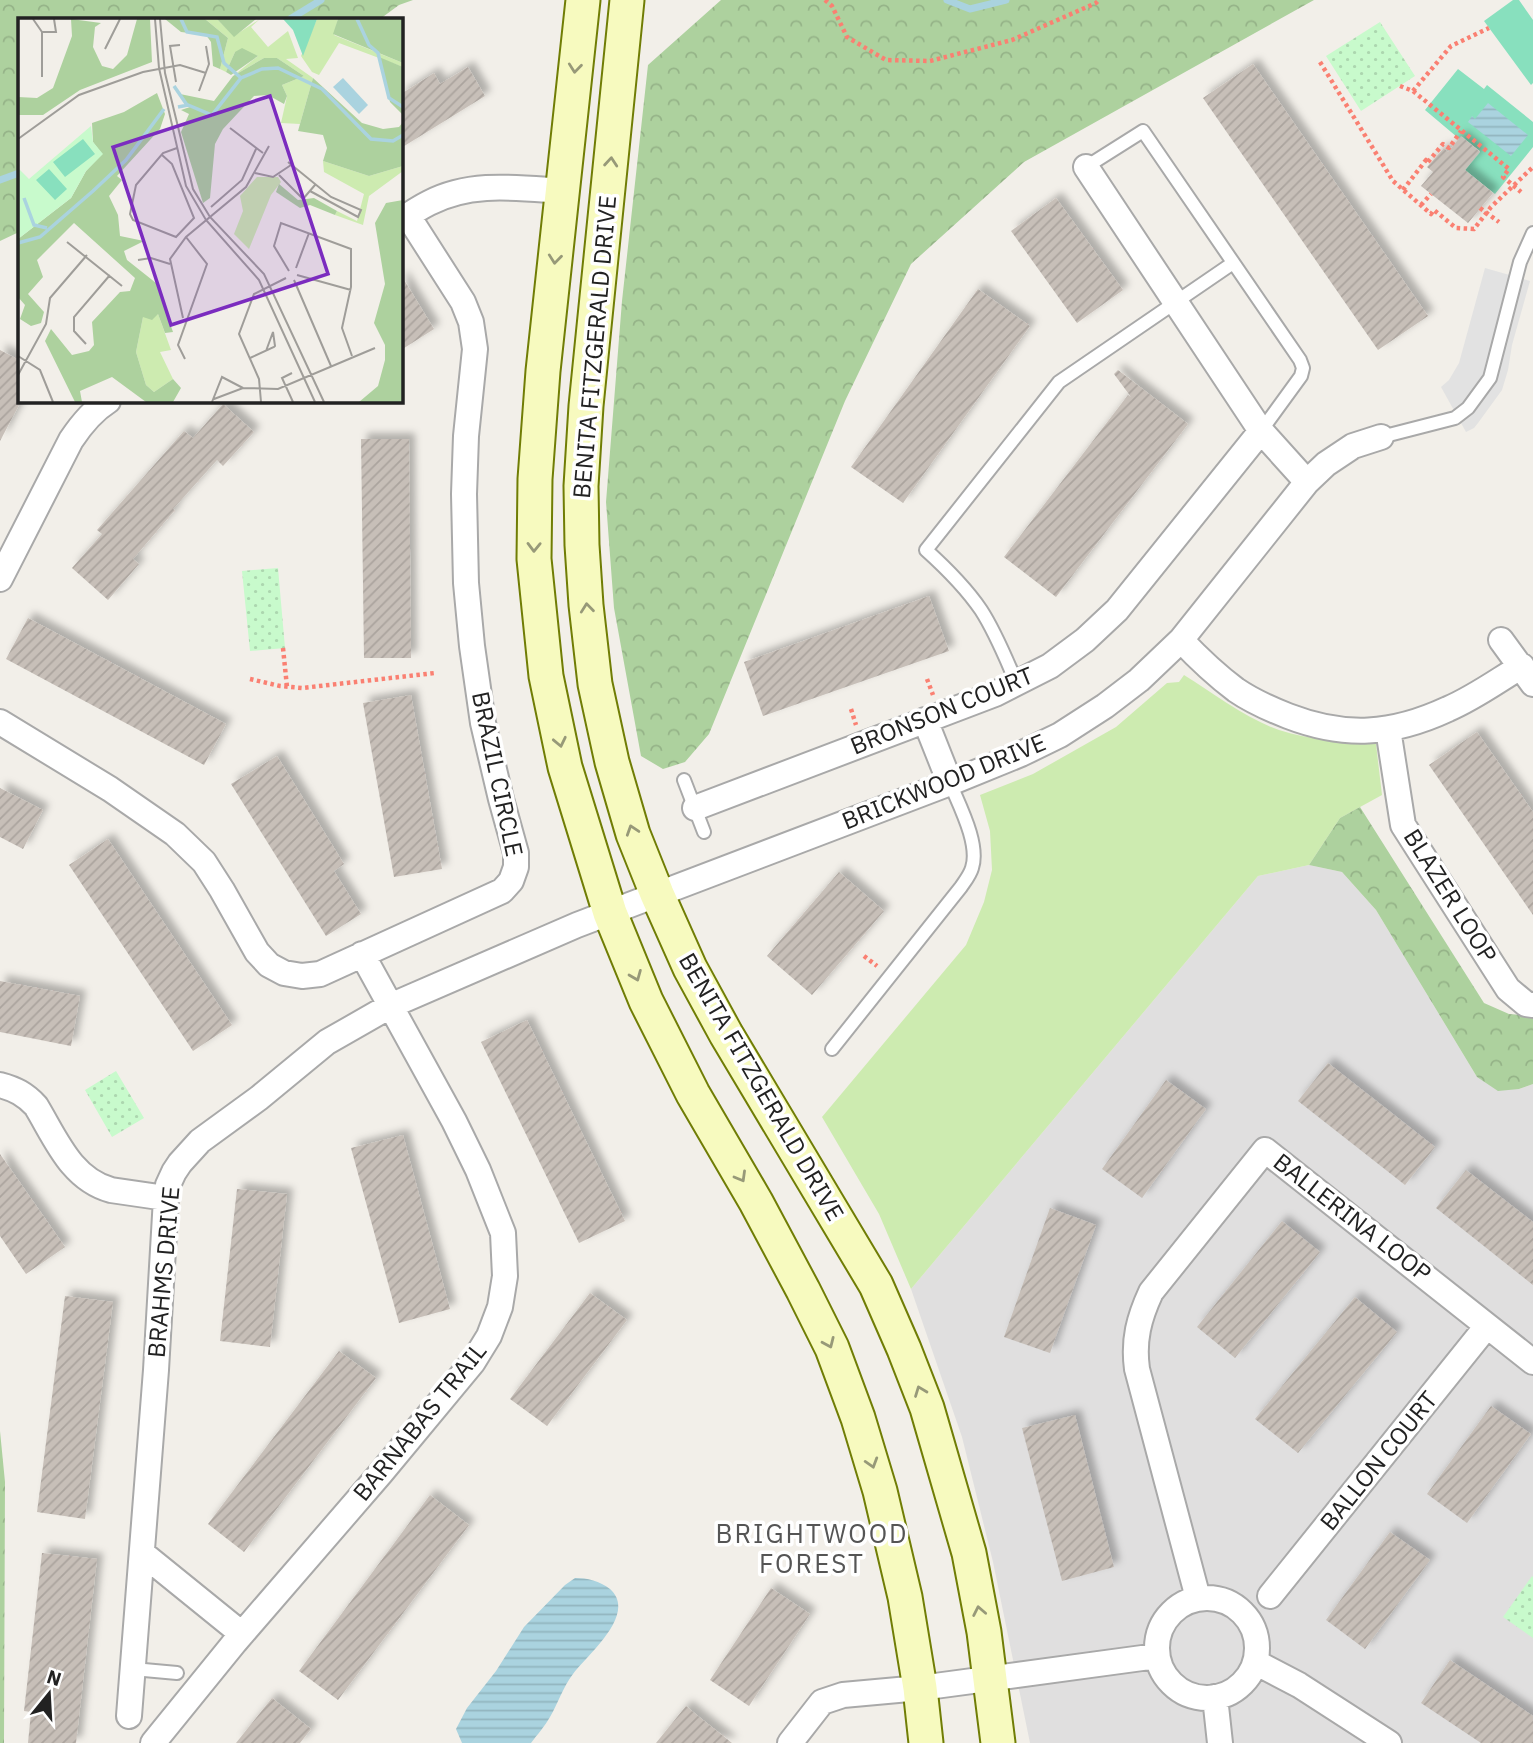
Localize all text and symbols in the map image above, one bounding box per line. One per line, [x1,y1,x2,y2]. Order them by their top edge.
inset map [18,18,402,402]
one-way arrow [568,62,583,74]
one-way arrow [603,156,618,167]
street label: BENITA FITZGERALD DRIVE [565,194,623,500]
one-way arrow [548,253,563,264]
one-way arrow [526,542,542,553]
one-way arrow [579,602,594,614]
street label: BRONSON COURT [845,659,1038,761]
street label: BRAZIL CIRCLE [465,688,531,859]
street label: BRICKWOOD DRIVE [837,726,1050,837]
one-way arrow [551,736,566,748]
street label: BLAZER LOOP [1397,822,1505,969]
one-way arrow [626,825,640,837]
street label: BENITA FITZGERALD DRIVE [672,947,852,1226]
one-way arrow [627,969,641,981]
street label: BALLERINA LOOP [1267,1146,1438,1289]
one-way arrow [733,1170,746,1183]
street label: BRAHMS DRIVE [140,1185,186,1359]
street label: BARNABAS TRAIL [345,1336,493,1507]
one-way arrow [821,1336,835,1349]
street label: BALLON COURT [1312,1384,1444,1537]
one-way arrow [915,1386,929,1398]
one-way arrow [864,1457,878,1469]
district label: BRIGHTWOOD FOREST [715,1516,909,1580]
one-way arrow [973,1605,988,1617]
north arrow [14,1659,84,1729]
text: N [44,1664,65,1691]

